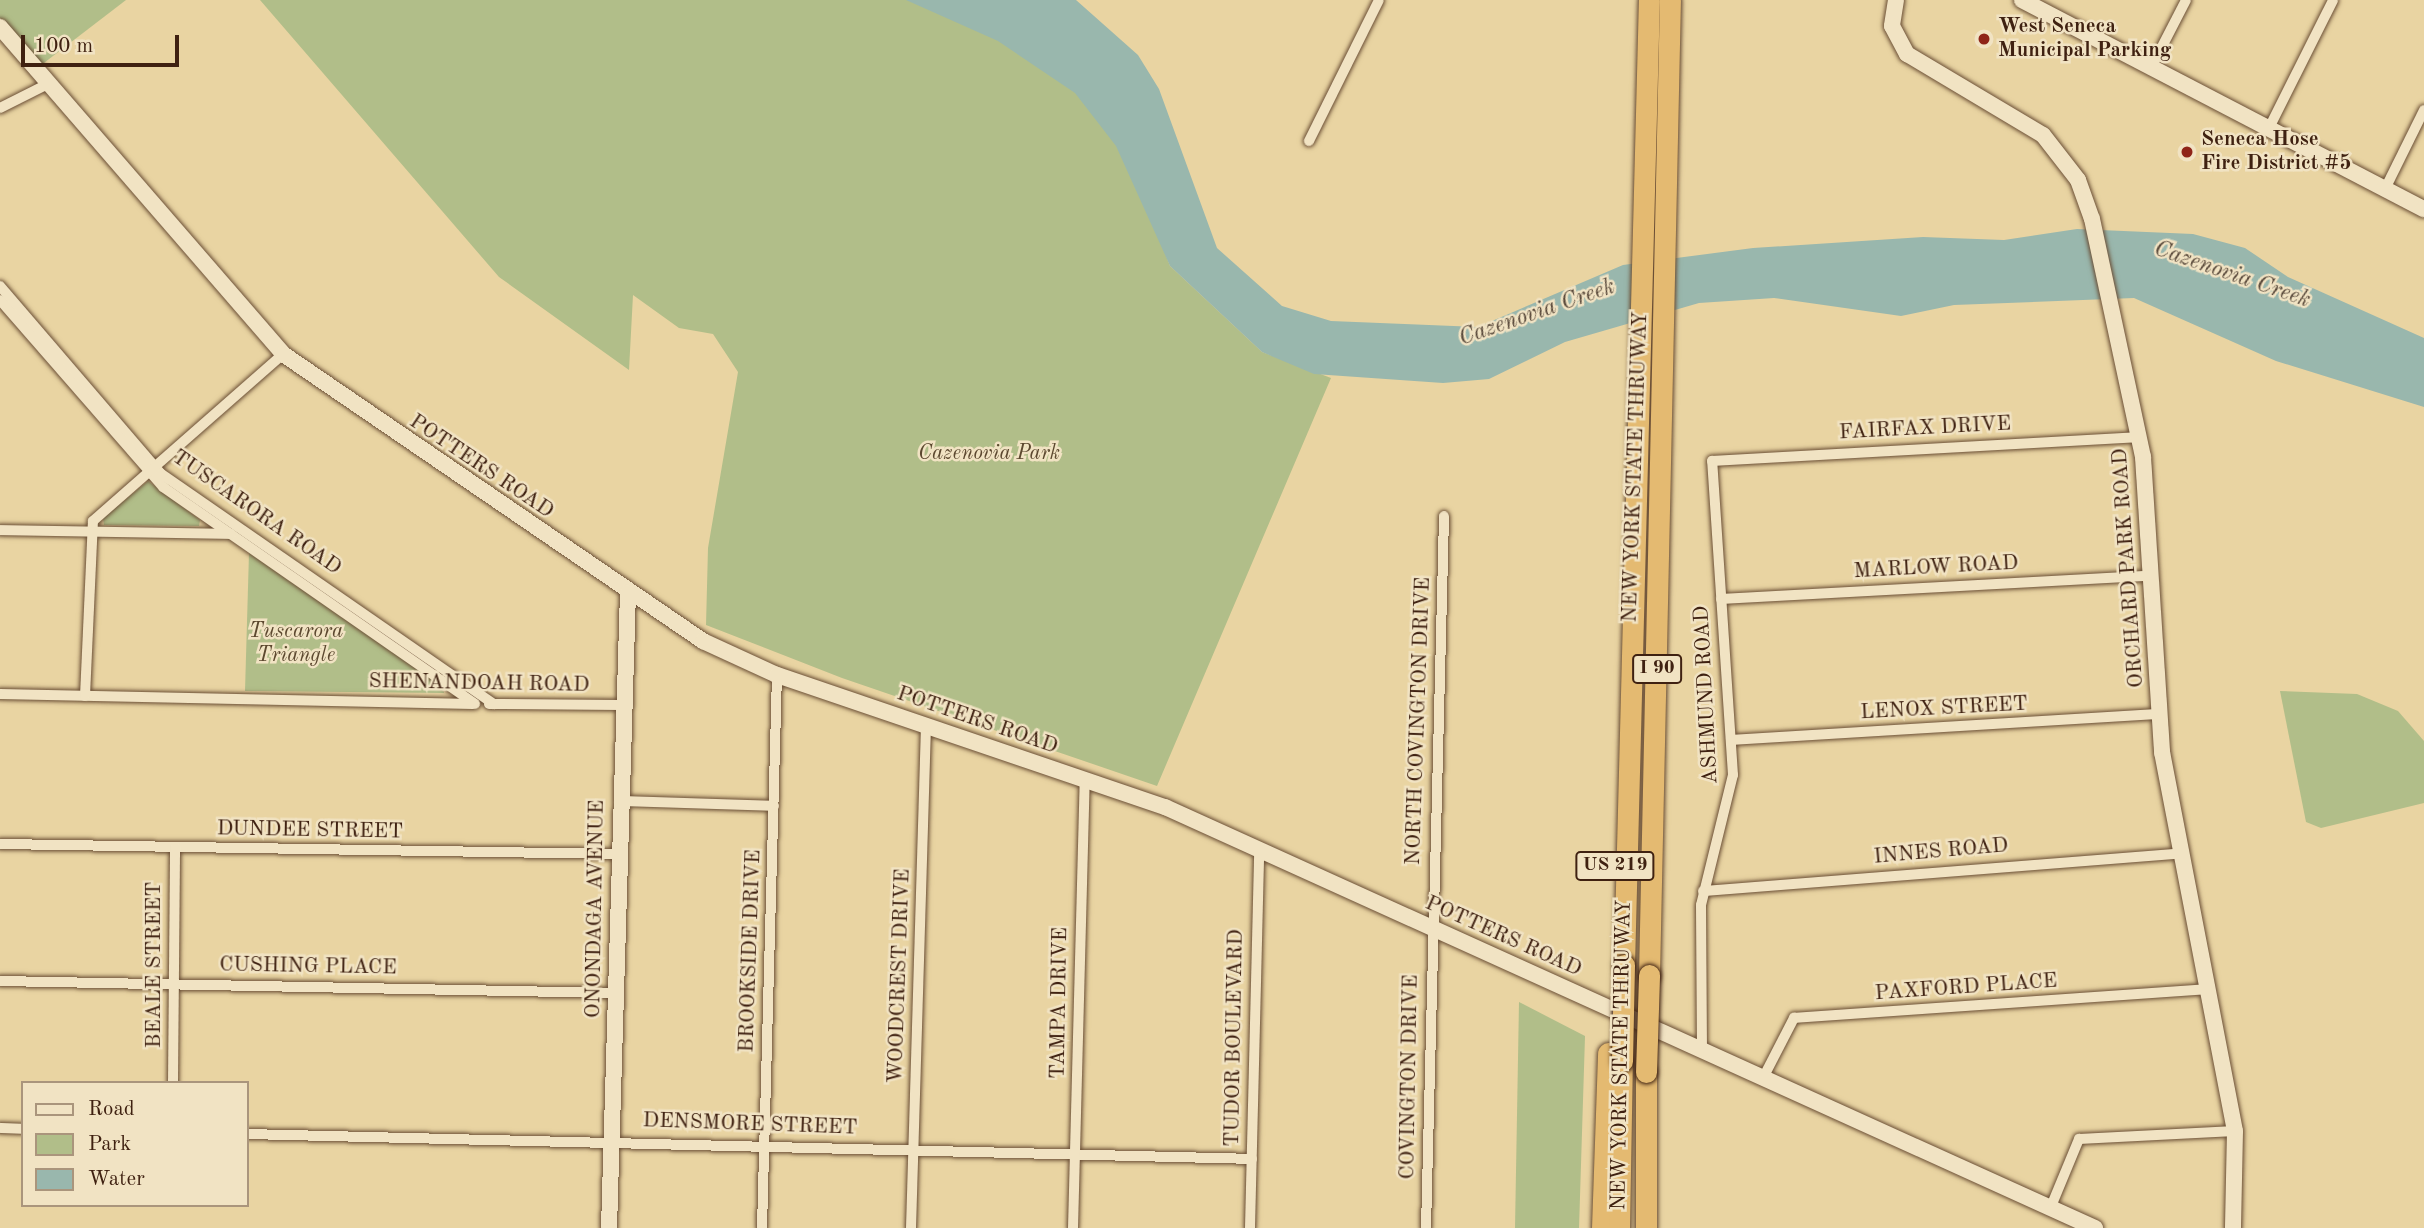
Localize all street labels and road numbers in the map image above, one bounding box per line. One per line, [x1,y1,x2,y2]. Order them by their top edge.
street label: NEW YORK STATE THRUWAY [1618,311,1654,623]
street label: POTTERS ROAD [404,409,558,525]
street label: FAIRFAX DRIVE [1838,412,2012,446]
street label: TUSCARORA ROAD [166,445,346,581]
street label: ORCHARD PARK ROAD [2108,447,2150,689]
street label: MARLOW ROAD [1853,551,2019,585]
street label: NORTH COVINGTON DRIVE [1401,576,1437,866]
street label: ASHMUND ROAD [1690,605,1724,785]
road number: I 90 [1631,654,1683,684]
street label: SHENANDOAH ROAD [368,669,590,699]
street label: POTTERS ROAD [893,682,1061,760]
street label: LENOX STREET [1860,692,2028,726]
street label: ONONDAGA AVENUE [581,800,611,1018]
street label: DUNDEE STREET [217,817,403,845]
street label: INNES ROAD [1873,834,2009,870]
street label: BROOKSIDE DRIVE [735,849,767,1053]
road number: US 219 [1575,850,1655,881]
street label: WOODCREST DRIVE [884,868,916,1084]
street label: BEALE STREET [142,882,168,1048]
street label: POTTERS ROAD [1421,891,1585,983]
street label: NEW YORK STATE THRUWAY [1607,899,1637,1211]
street label: TAMPA DRIVE [1046,927,1074,1079]
street label: TUDOR BOULEVARD [1221,929,1249,1147]
street label: CUSHING PLACE [219,953,397,981]
street label: PAXFORD PLACE [1874,969,2058,1007]
street label: COVINGTON DRIVE [1396,974,1424,1180]
street label: DENSMORE STREET [642,1109,858,1141]

